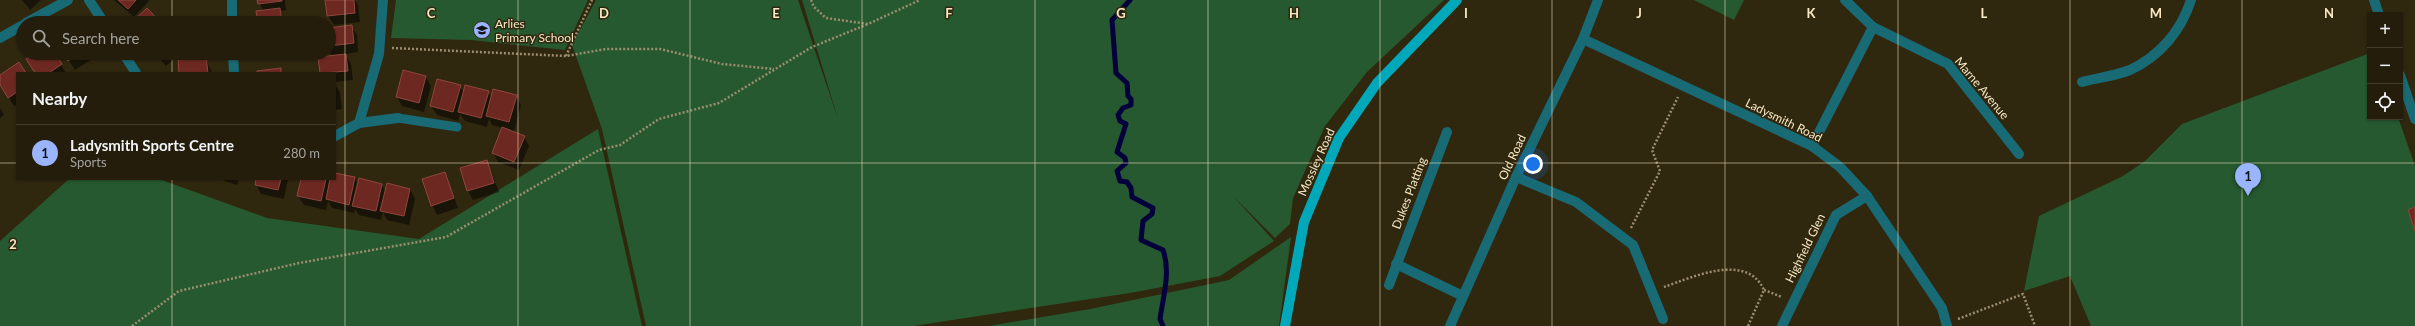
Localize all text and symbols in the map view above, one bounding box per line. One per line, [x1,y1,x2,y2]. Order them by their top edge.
text: C [427,5,436,21]
text: D [599,5,609,21]
text: E [772,5,780,21]
text: F [945,5,953,21]
text: G [1116,5,1126,21]
text: H [1289,5,1299,21]
text: I [1464,5,1468,21]
text: J [1636,5,1642,21]
text: K [1807,5,1817,21]
text: L [1981,5,1988,21]
text: M [2150,5,2162,21]
text: N [2324,5,2334,21]
map controls [2367,12,2403,120]
button: + [2367,12,2403,48]
search box [16,16,336,60]
place label: Arlies Primary School [495,16,574,45]
school or university icon: Arlies Primary School [472,20,492,40]
icon: search [30,27,52,49]
text: Search here [62,29,139,47]
button: − [2367,48,2403,84]
street label: Marne Avenue [1952,54,2012,122]
button: locate [2367,84,2403,120]
text: Nearby [32,88,87,109]
street label: Ladysmith Road [1743,95,1825,145]
street label: Mossley Road [1294,126,1338,198]
street label: Old Road [1495,132,1529,182]
text: Ladysmith Sports Centre [70,136,234,154]
text: 1 [41,145,49,161]
text: 280 m [283,145,320,161]
text: Sports [70,154,107,170]
your location [1523,154,1543,174]
street label: Dukes Platting [1388,155,1430,231]
pin: 1 [2235,163,2261,196]
street label: Highfield Glen [1782,211,1828,285]
text: 2 [9,236,17,252]

